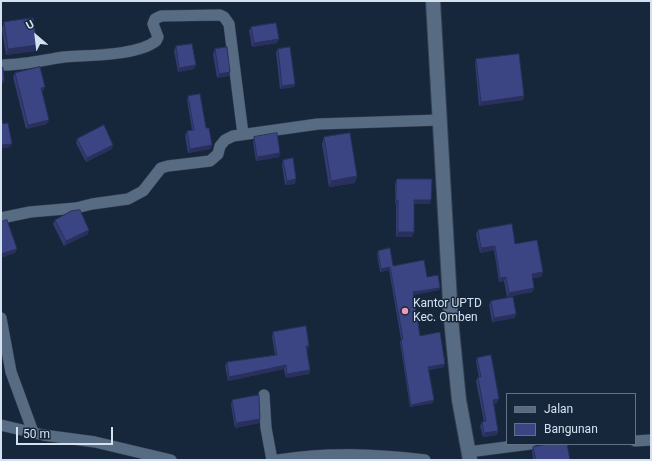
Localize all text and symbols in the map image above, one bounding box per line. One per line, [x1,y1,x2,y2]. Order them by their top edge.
north arrow [16,16,56,56]
text: U [24,18,36,32]
place label: Kantor UPTD Kec. Omben [413,297,482,325]
marker: Kantor UPTD Kec. Omben [400,306,410,316]
legend [506,393,636,445]
text: Jalan [544,402,573,416]
scale bar [18,419,115,445]
text: Bangunan [544,422,598,436]
text: 50 m [23,427,50,441]

